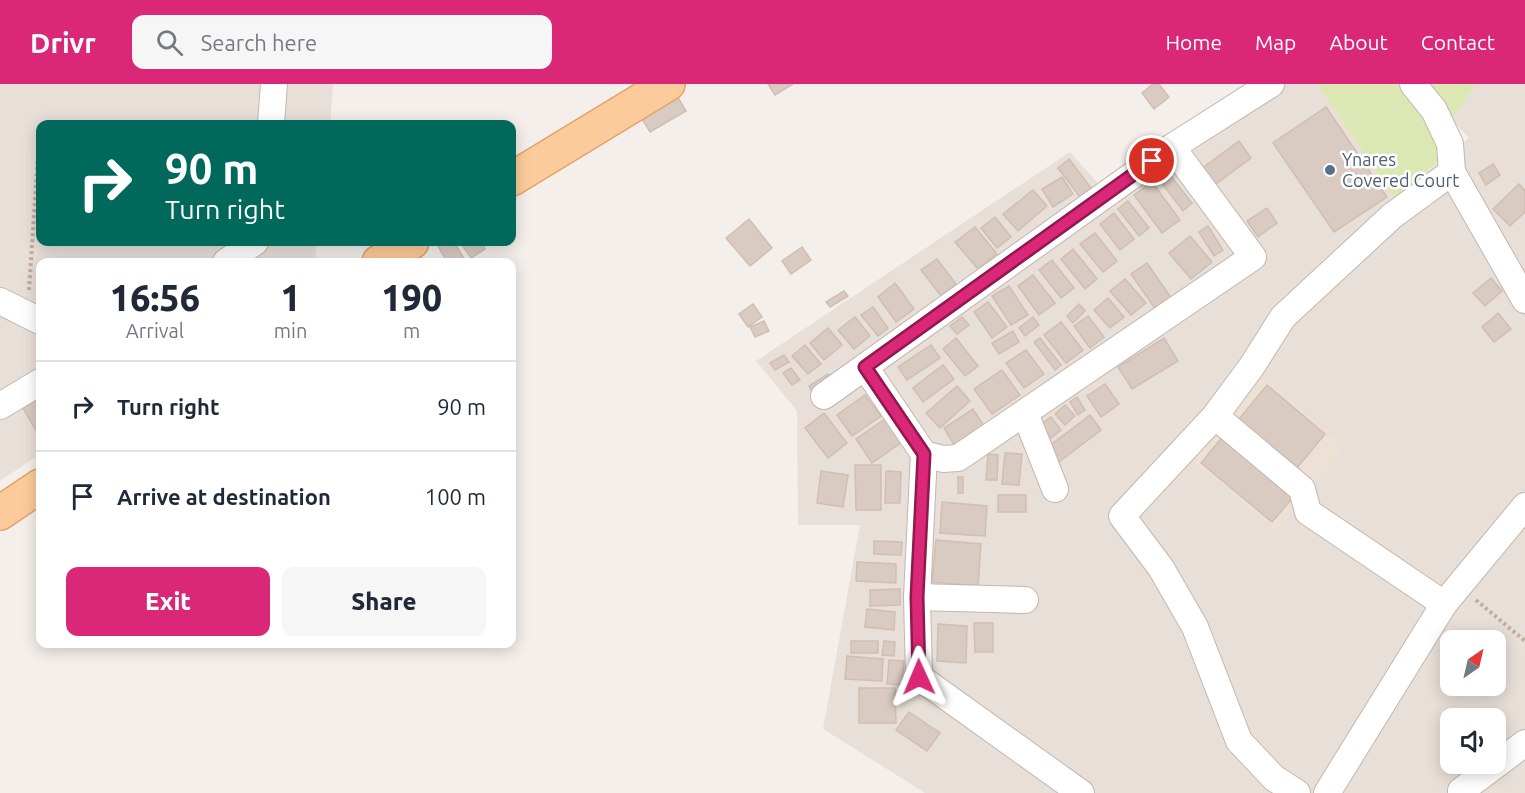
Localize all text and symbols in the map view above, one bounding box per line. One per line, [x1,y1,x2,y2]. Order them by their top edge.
search box [132,15,552,69]
icon: search [153,26,186,59]
text: Drivr [30,27,96,58]
text: Search here [201,30,317,55]
text: Home [1165,30,1222,54]
text: Map [1255,30,1296,54]
text: About [1329,30,1388,54]
text: Contact [1421,30,1495,54]
pin [1126,135,1177,186]
icon: right [66,144,144,222]
icon: arrive [1135,144,1168,177]
text: 90 m [165,145,259,192]
place label: Ynares Covered Court [1342,149,1459,190]
marker: Ynares Covered Court [1323,163,1337,177]
text: Turn right [165,194,285,224]
text: 16:56 [110,277,200,318]
text: 1 [280,277,301,318]
text: 190 [381,277,442,318]
text: Arrival [126,319,184,342]
text: min [274,319,307,342]
text: m [403,319,420,342]
icon: right [66,390,99,423]
text: Turn right [117,394,219,419]
text: 90 m [437,394,486,419]
icon: arrive [66,480,99,513]
text: Arrive at destination [117,484,331,509]
text: 100 m [425,484,486,509]
button: Exit [66,567,270,636]
button: Share [282,567,486,636]
north arrow [1440,630,1506,696]
map controls [1440,630,1506,774]
position arrow [887,645,951,709]
button: sound [1440,708,1506,774]

